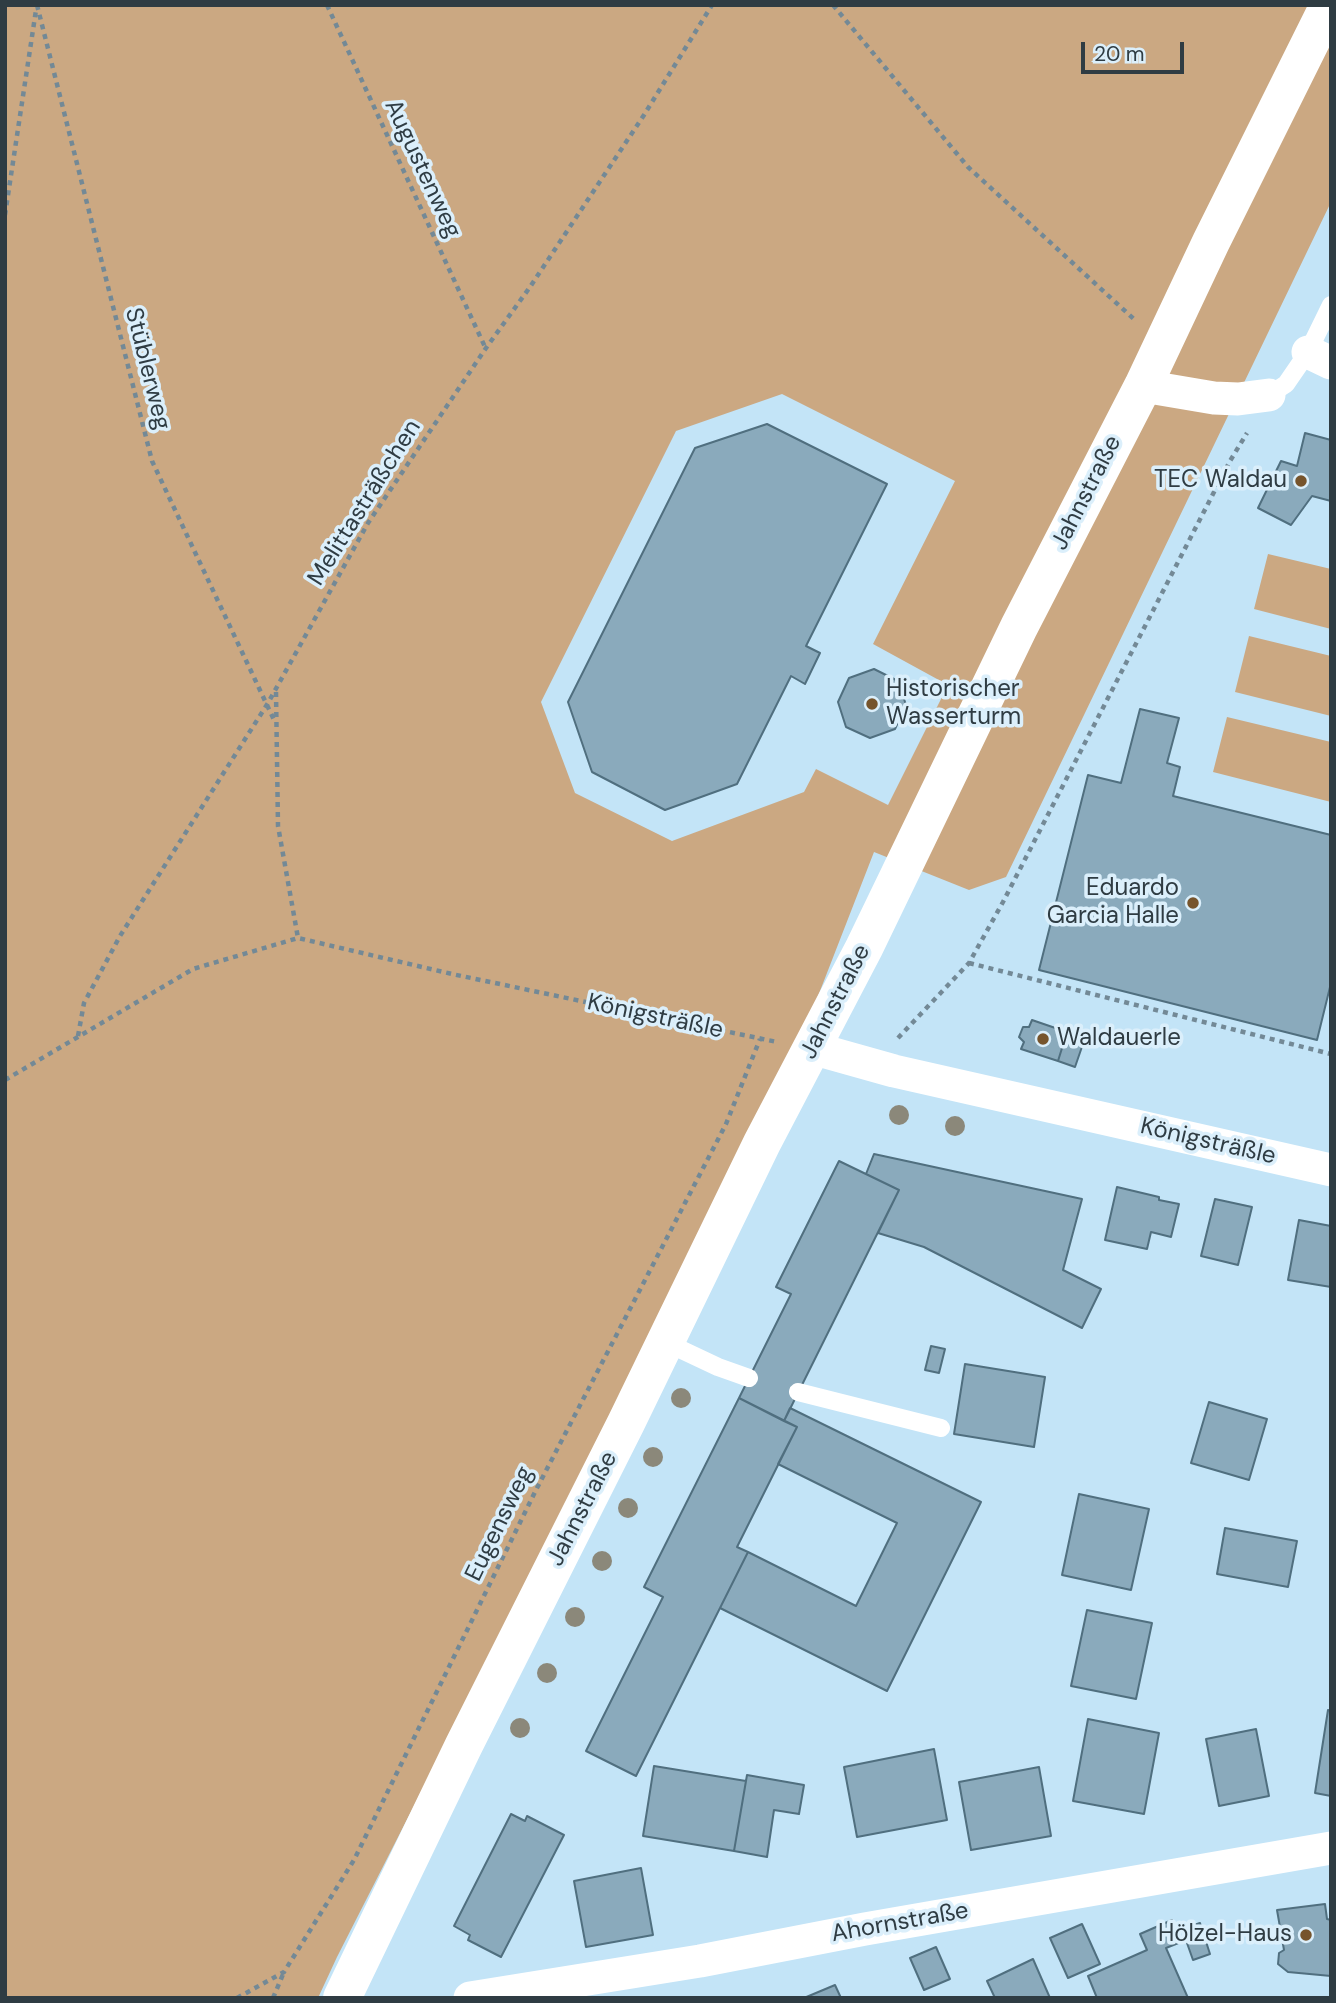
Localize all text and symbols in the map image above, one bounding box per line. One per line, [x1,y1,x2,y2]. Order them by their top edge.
scale bar [1084,28,1187,72]
text: 20 m [1094,40,1145,68]
street label: Augustenweg [377,95,467,243]
street label: Stüblerweg [118,305,176,433]
street label: Melittasträßchen [302,415,428,591]
street label: Jahnstraße [1046,431,1128,555]
place label: TEC Waldau [1154,467,1287,495]
marker: TEC Waldau [1293,473,1309,489]
place label: Historischer Wasserturm [886,676,1021,732]
marker: Historischer Wasserturm [864,696,880,712]
place label: Eduardo Garcia Halle [1047,875,1179,931]
marker: Eduardo Garcia Halle [1185,895,1201,911]
street label: Jahnstraße [795,940,877,1064]
street label: Königsträßle [584,989,726,1045]
place label: Waldauerle [1057,1025,1181,1053]
marker: Waldauerle [1035,1031,1051,1047]
street label: Königsträßle [1138,1112,1278,1172]
street label: Jahnstraße [542,1447,624,1571]
street label: Eugensweg [460,1462,540,1586]
street label: Ahornstraße [829,1897,971,1949]
place label: Hölzel-Haus [1158,1921,1292,1949]
marker: Hölzel-Haus [1298,1927,1314,1943]

